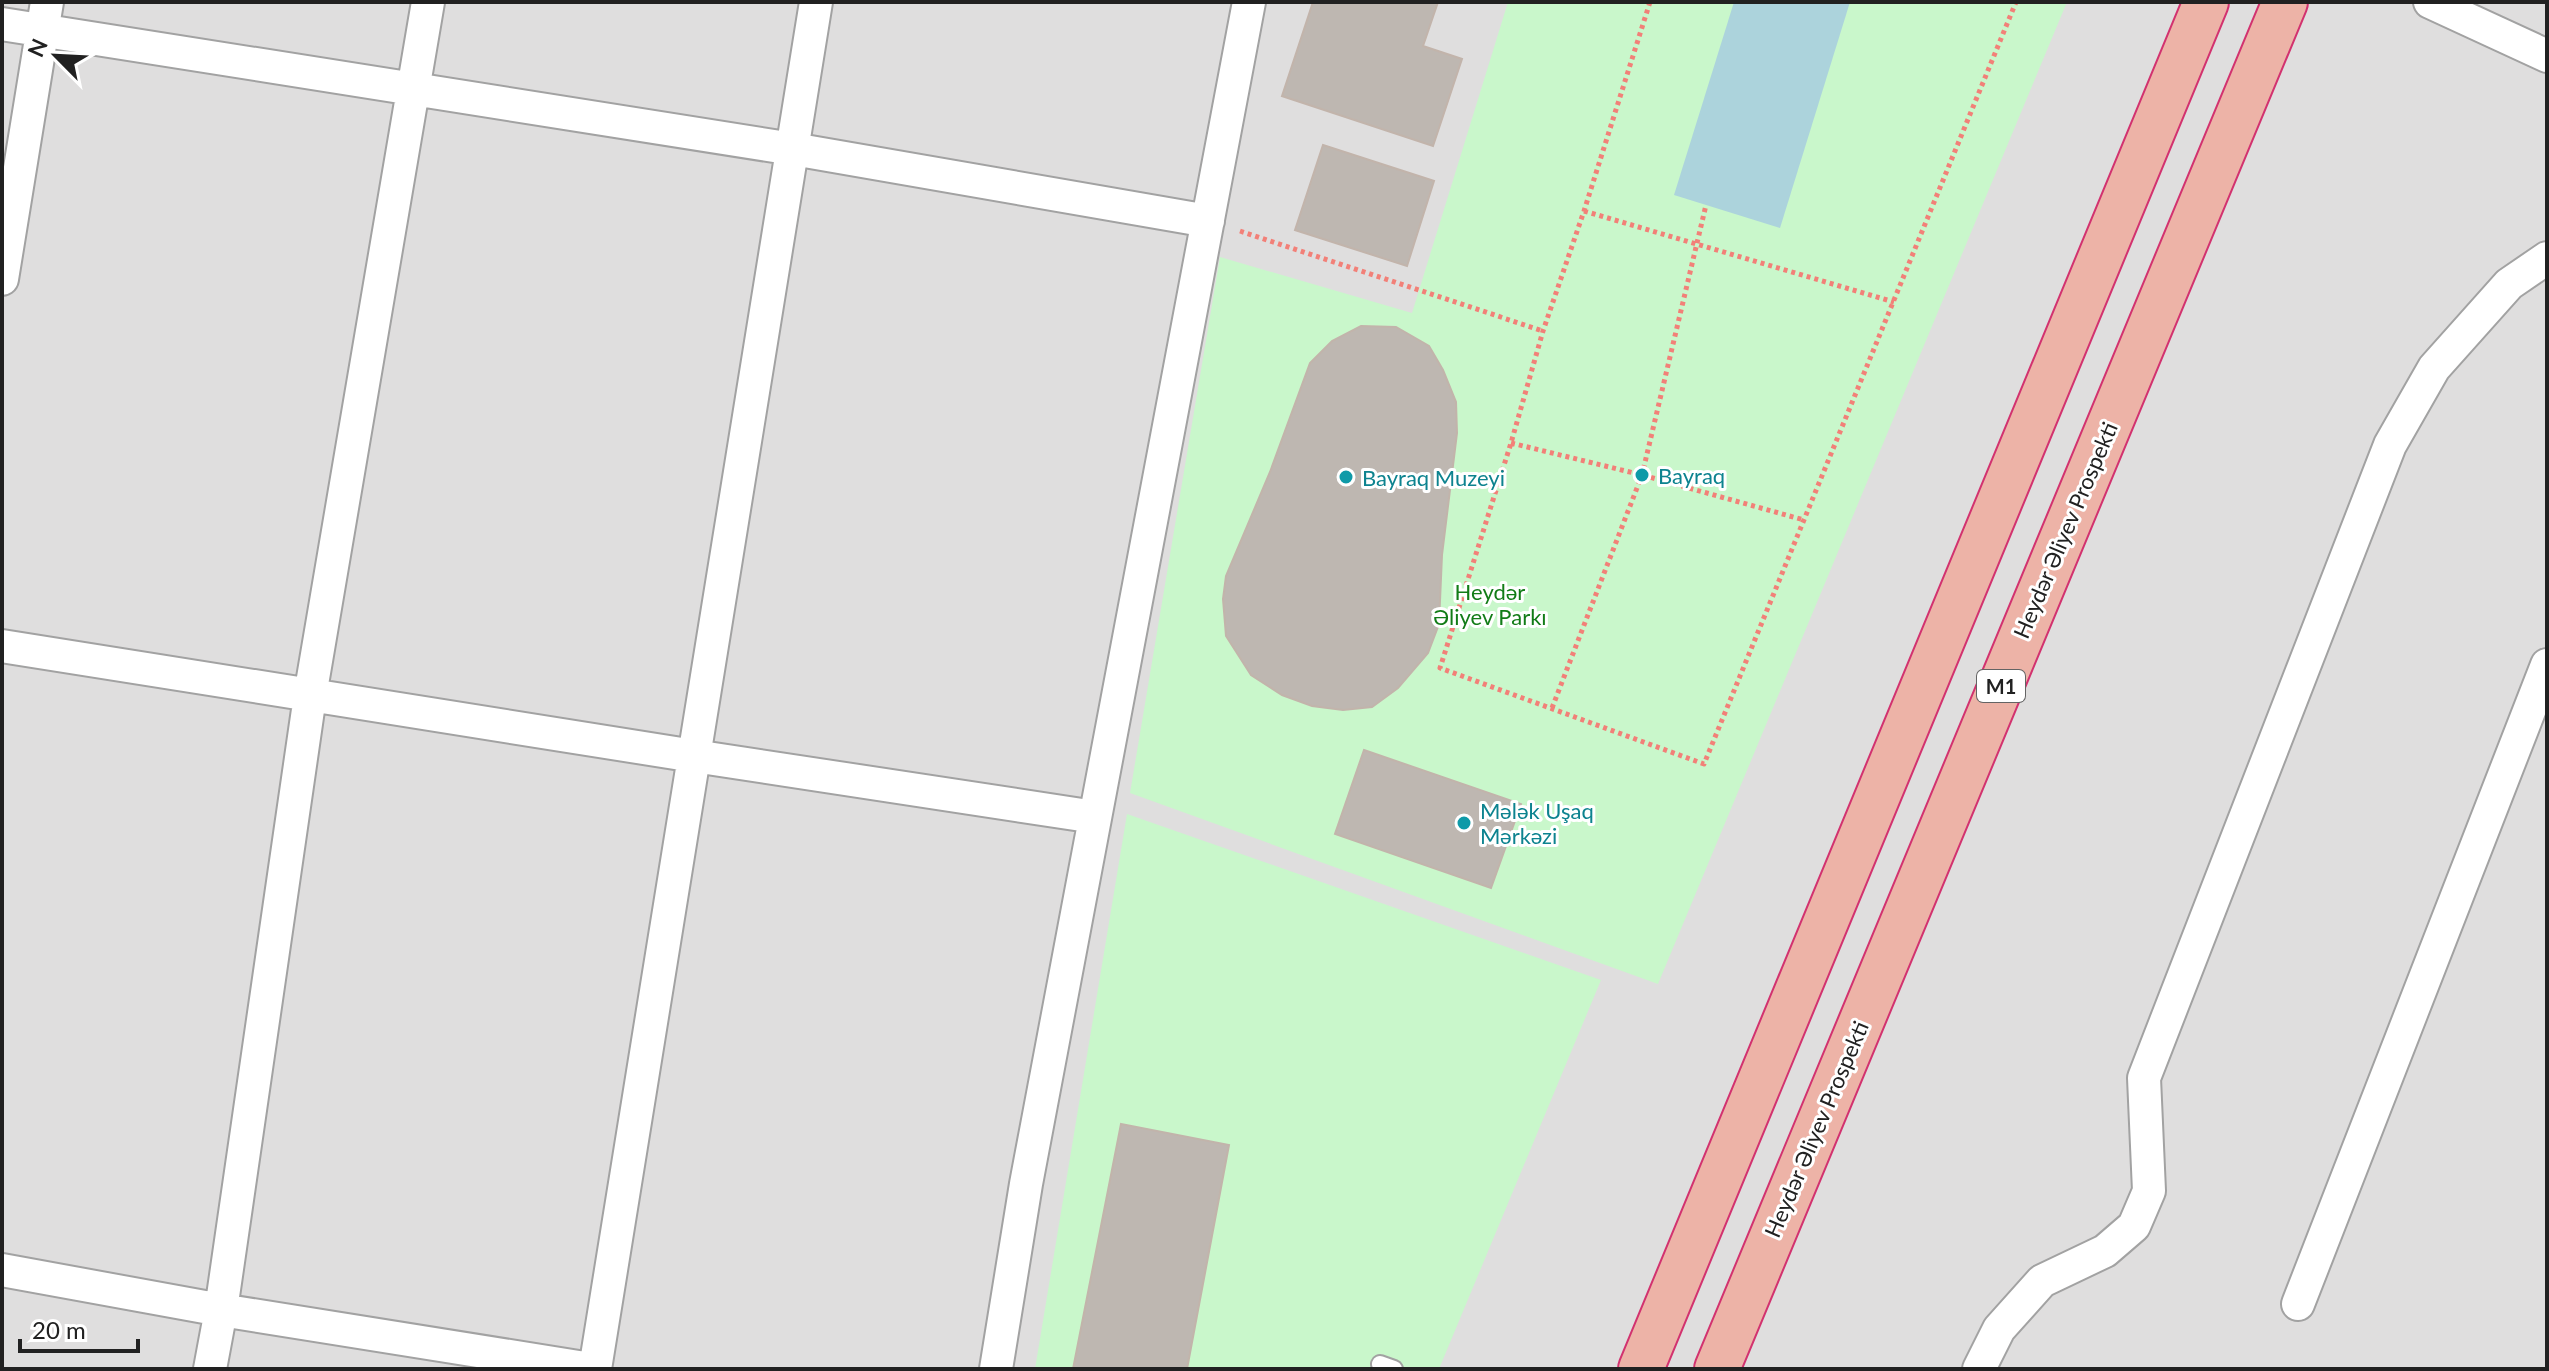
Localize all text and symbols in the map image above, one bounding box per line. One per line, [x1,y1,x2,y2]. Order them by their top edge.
north arrow [16,16,96,96]
text: N [21,34,53,61]
street label: Heydər Əliyev Prospekti [2007,418,2123,642]
place label: Bayraq [1658,462,1725,489]
place label: Bayraq Muzeyi [1362,464,1505,491]
marker: Bayraq [1633,466,1651,484]
marker: Bayraq Muzeyi [1337,468,1355,486]
park label: Heydər Əliyev Parkı [1433,578,1547,630]
road number: M1 [1977,670,2025,702]
place label: Mələk Uşaq Mərkəzi [1480,797,1594,849]
marker: Mələk Uşaq Mərkəzi [1455,814,1473,832]
street label: Heydər Əliyev Prospekti [1758,1017,1874,1241]
scale bar [20,1303,138,1353]
text: 20 m [32,1315,86,1344]

